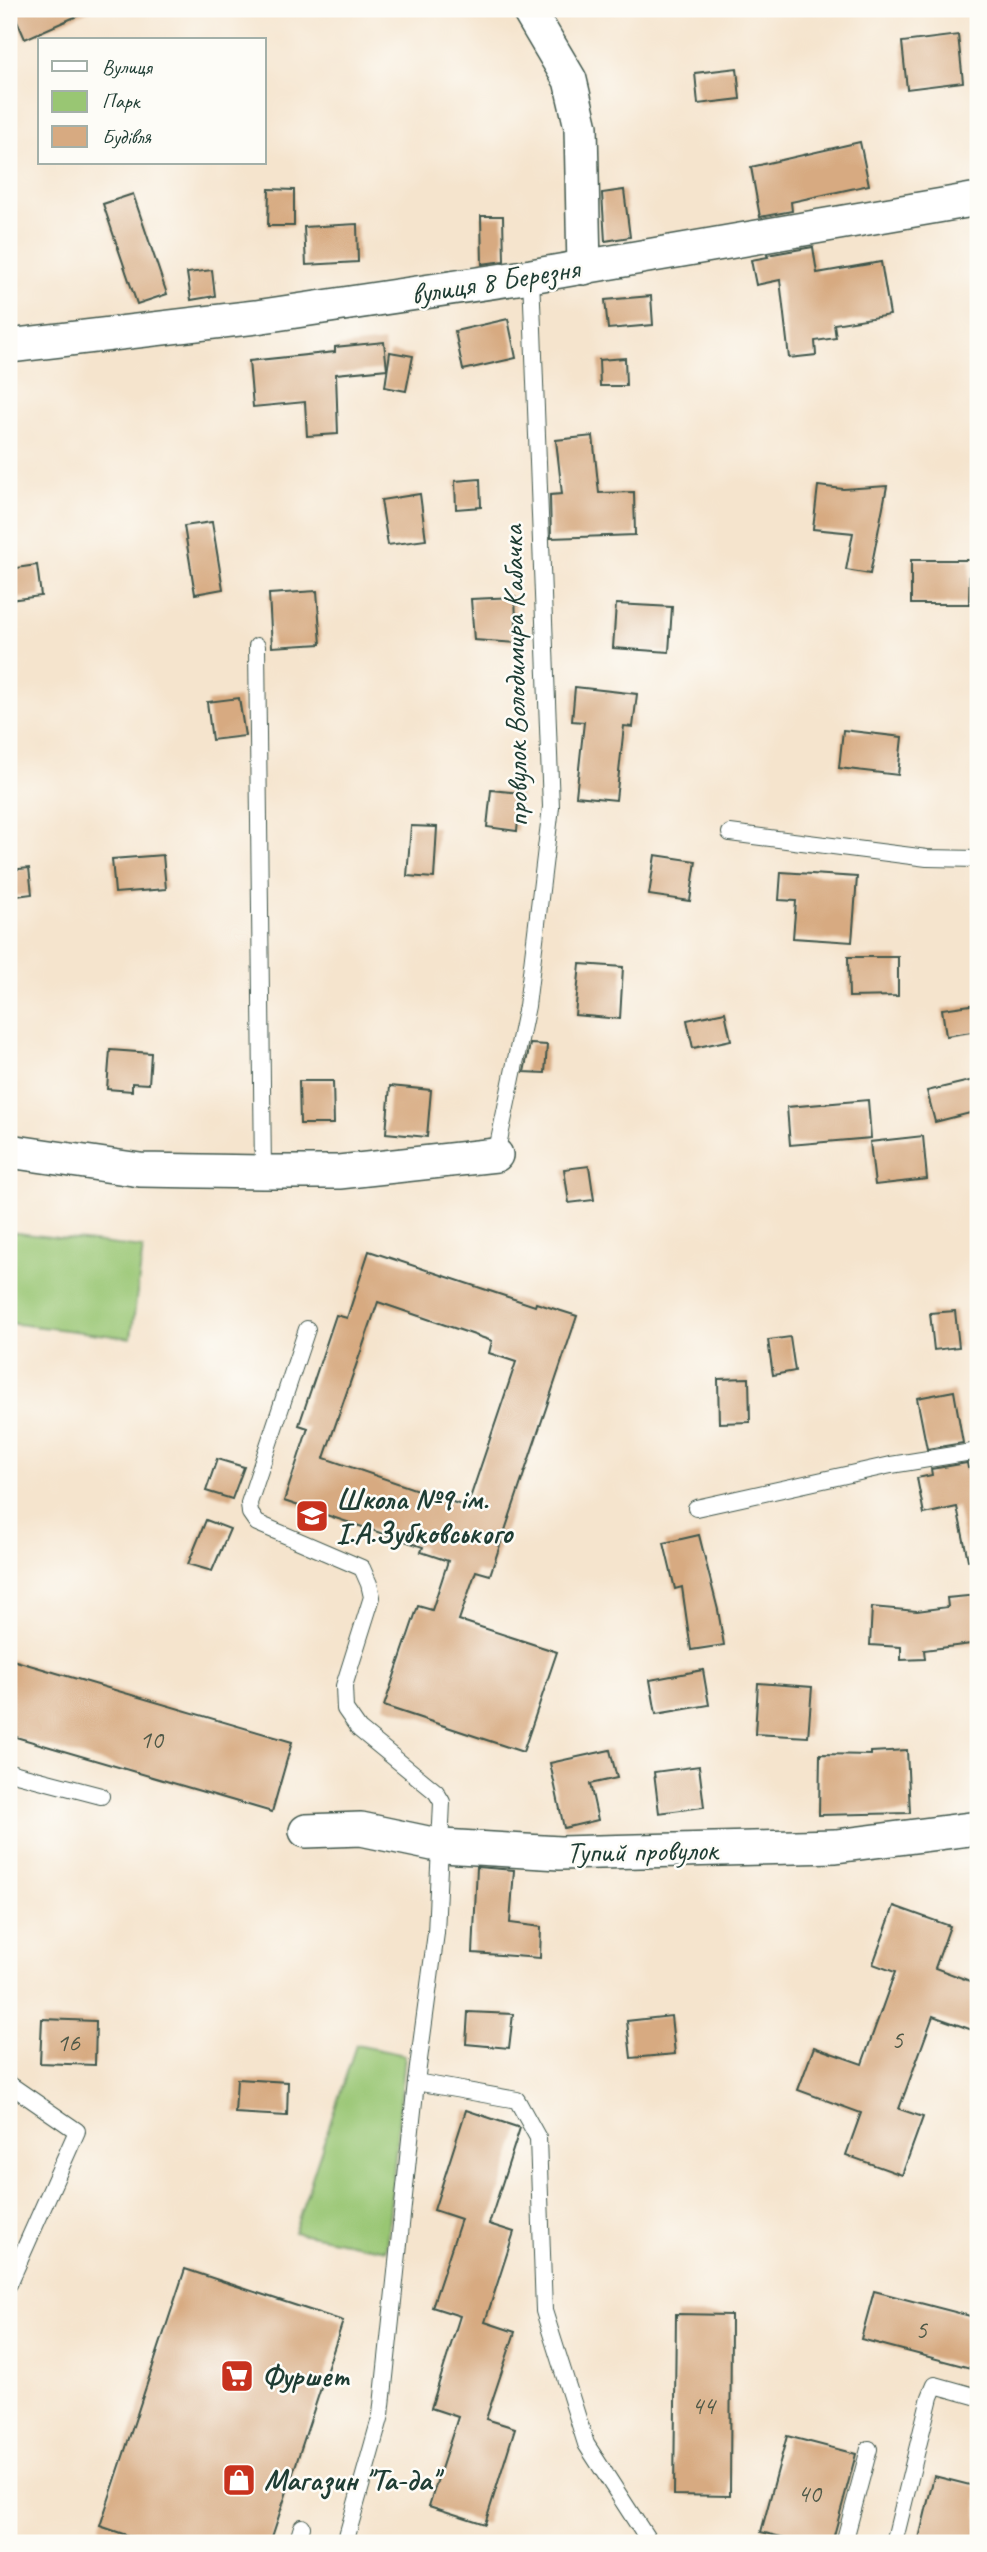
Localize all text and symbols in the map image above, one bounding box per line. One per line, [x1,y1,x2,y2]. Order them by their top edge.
legend [38,38,266,164]
text: Вулиця [102,54,153,80]
text: Парк [102,88,142,114]
text: Будівля [102,124,152,150]
street label: вулиця 8 Березня [408,249,584,313]
street label: провулок Володимира Кабачка [493,523,537,827]
place label: Школа №9 ім. І.А.Зубковського [336,1480,514,1552]
school or university icon: Школа №9 ім. І.А.Зубковського [293,1497,331,1535]
house number: 10 [139,1723,165,1756]
street label: Тупий провулок [566,1831,720,1871]
house number: 5 [891,2023,904,2056]
house number: 16 [56,2026,81,2059]
house number: 5 [915,2313,928,2346]
supermarket icon: Фуршет [218,2357,256,2395]
place label: Фуршет [262,2357,350,2395]
house number: 44 [691,2389,717,2422]
shop icon: Магазин "Та-да" [220,2461,258,2499]
place label: Магазин "Та-да" [264,2461,445,2500]
house number: 40 [797,2477,823,2510]

